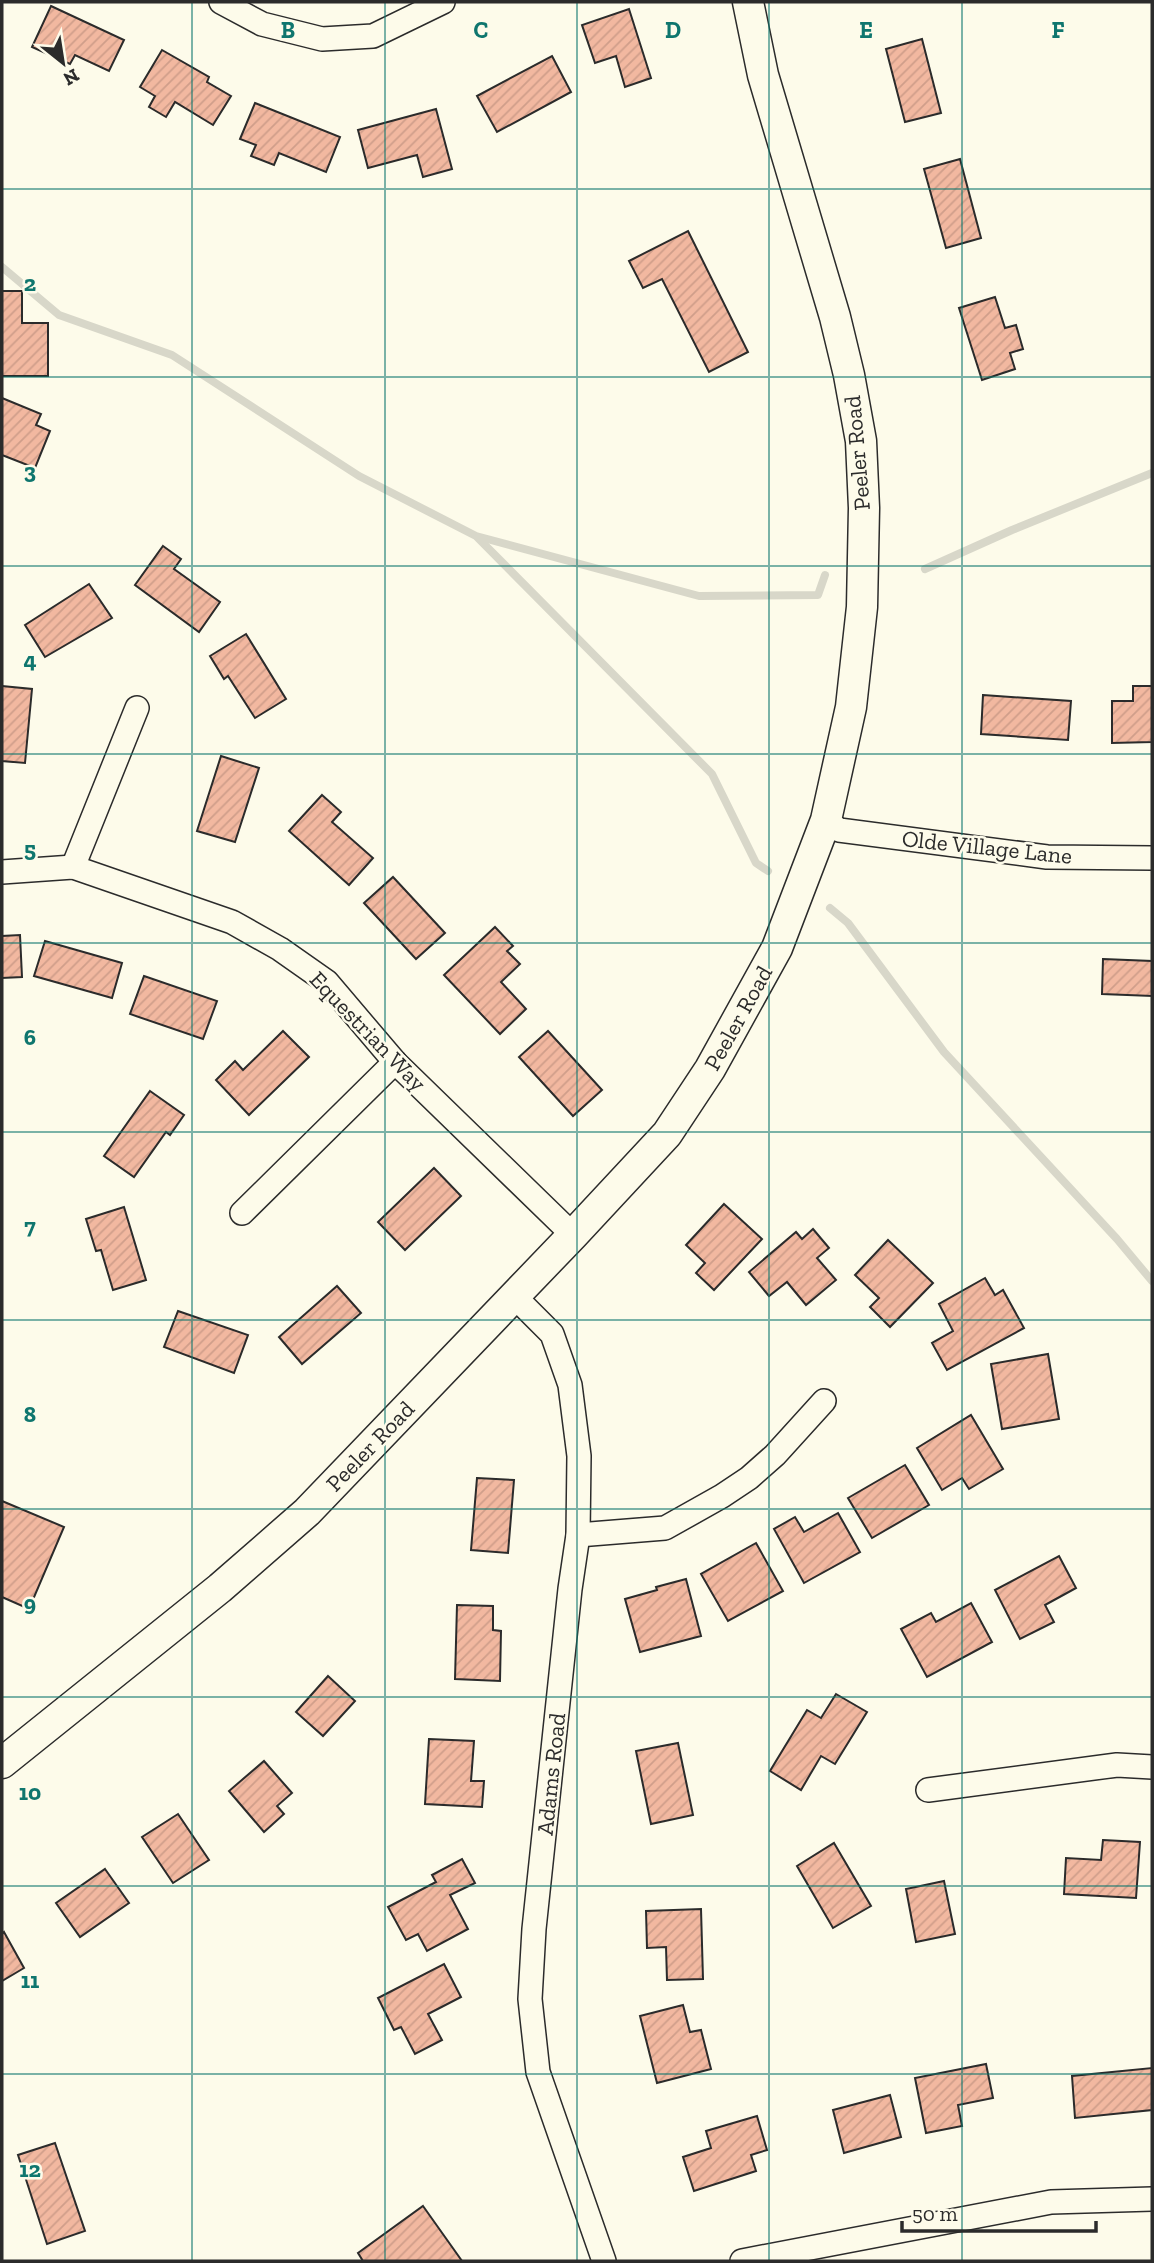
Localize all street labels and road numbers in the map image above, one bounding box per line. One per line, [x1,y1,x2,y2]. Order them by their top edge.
street label: Peeler Road [838,394,876,512]
street label: Olde Village Lane [901,824,1073,870]
street label: Peeler Road [698,961,778,1075]
street label: Equestrian Way [304,965,432,1097]
street label: Peeler Road [320,1395,420,1497]
street label: Adams Road [531,1711,571,1837]

